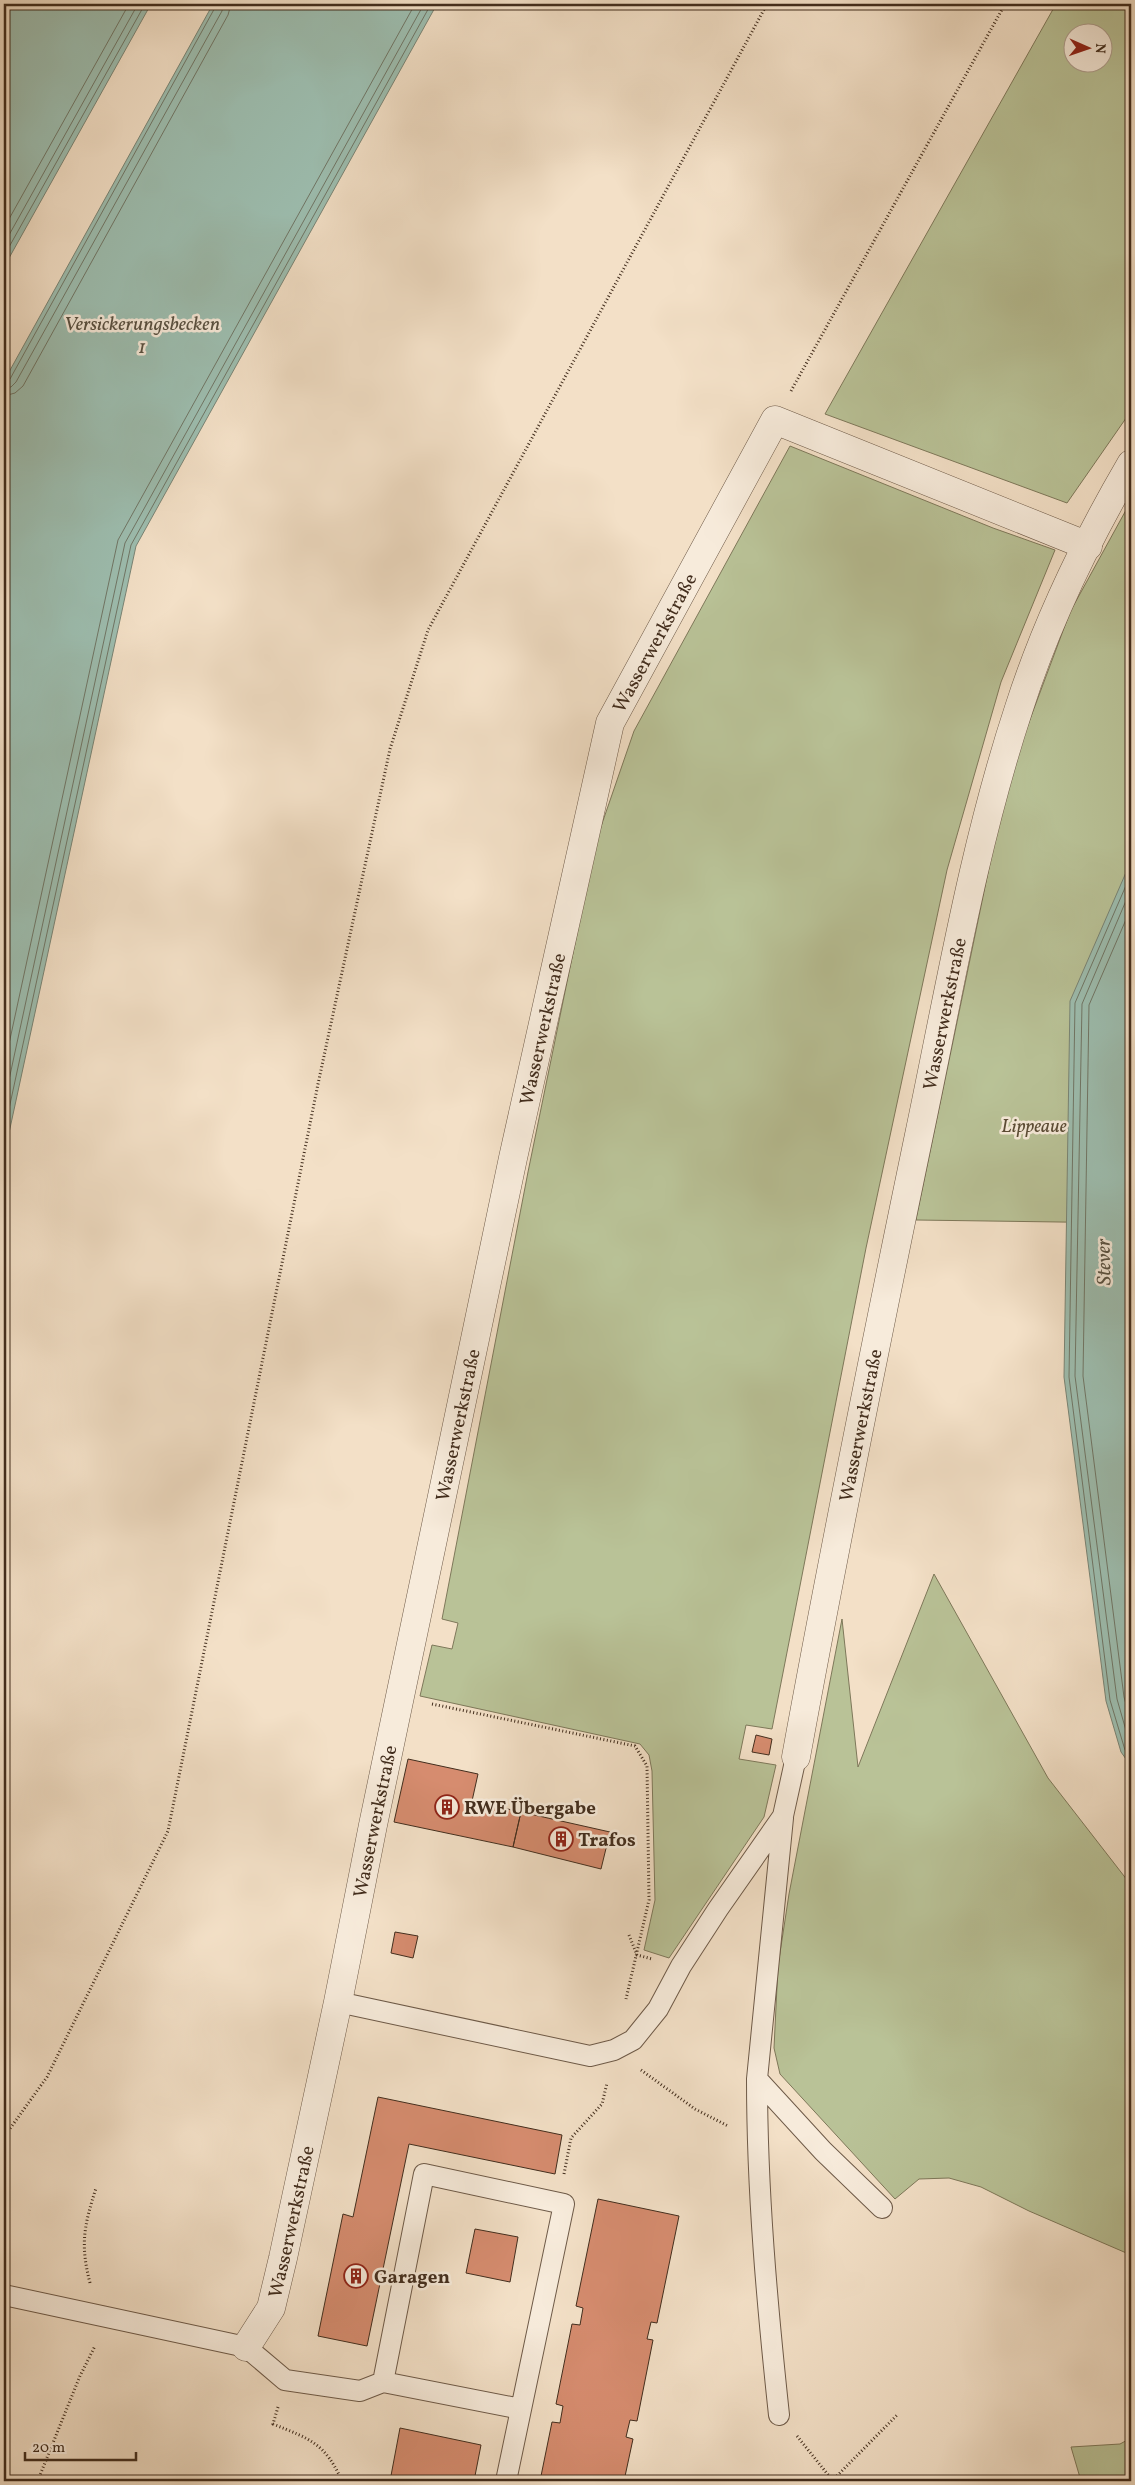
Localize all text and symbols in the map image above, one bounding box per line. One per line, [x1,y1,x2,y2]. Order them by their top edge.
north arrow [1062,22,1112,72]
text: N [1090,43,1109,54]
water label: Versickerungsbecken 1 [64,311,220,362]
street label: Wasserwerkstraße [607,569,704,718]
street label: Wasserwerkstraße [918,935,974,1093]
street label: Wasserwerkstraße [514,951,573,1108]
park label: Lippeaue [1001,1114,1067,1140]
water label: Stever [1091,1238,1119,1286]
street label: Wasserwerkstraße [430,1347,488,1504]
street label: Wasserwerkstraße [834,1347,890,1504]
street label: Wasserwerkstraße [348,1743,404,1900]
building icon: RWE Übergabe [434,1794,460,1820]
place label: RWE Übergabe [464,1796,596,1822]
building icon: Trafos [548,1826,574,1852]
place label: Trafos [578,1828,636,1854]
street label: Wasserwerkstraße [263,2144,322,2301]
building icon: Garagen [343,2263,369,2289]
place label: Garagen [374,2265,450,2291]
scale bar [25,2430,136,2462]
text: 20 m [32,2438,65,2459]

